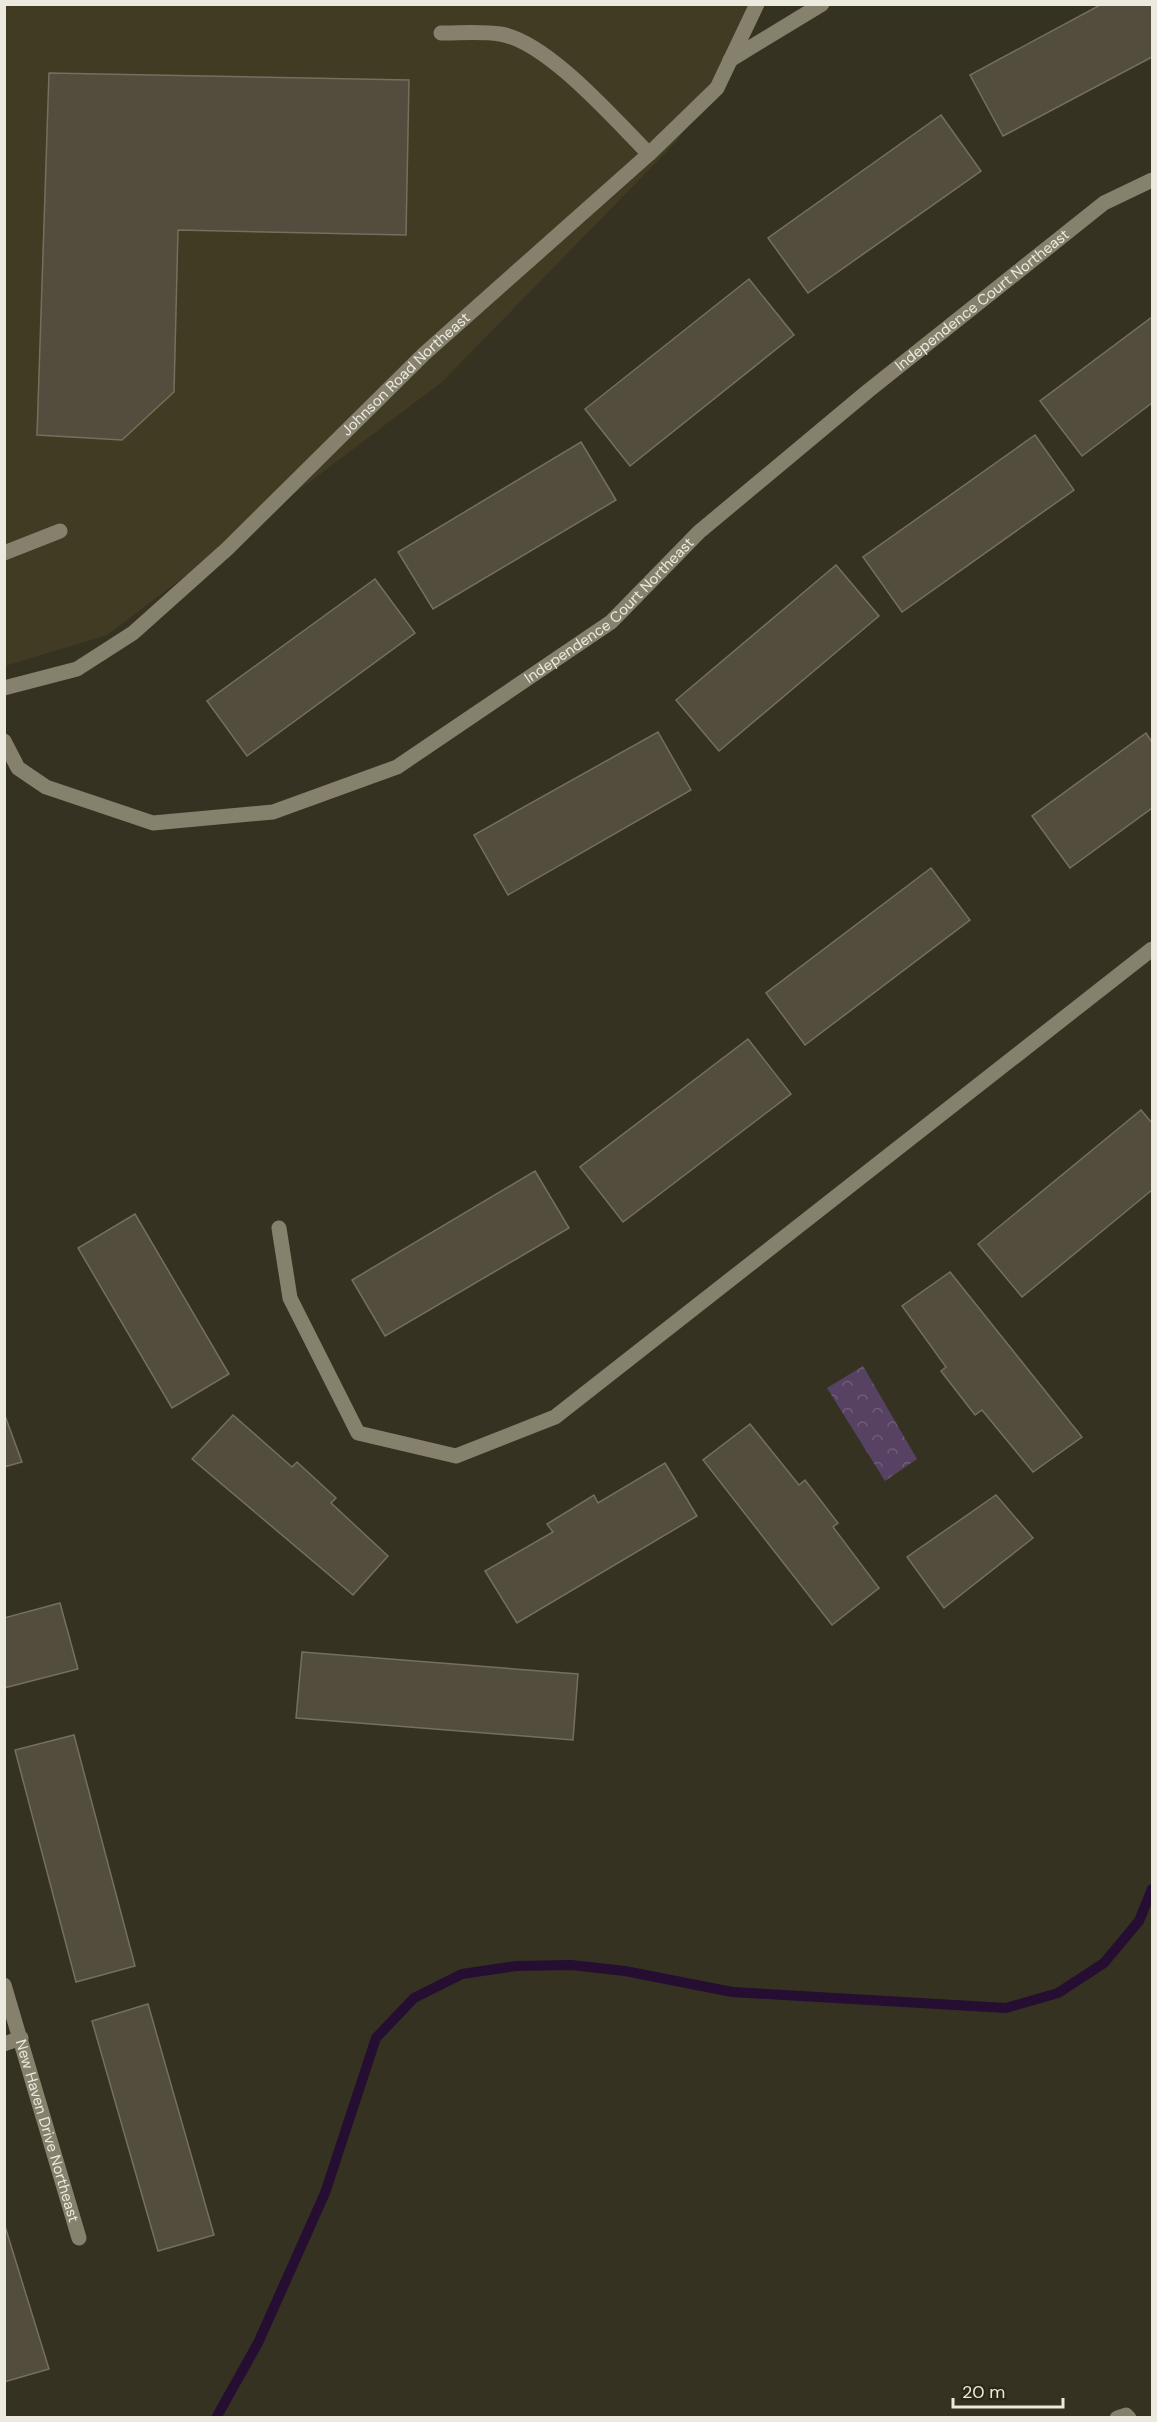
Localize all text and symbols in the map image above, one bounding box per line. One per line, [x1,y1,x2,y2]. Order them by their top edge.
street label: Independence Court Northeast [891,224,1073,376]
street label: Johnson Road Northeast [337,308,474,440]
street label: Independence Court Northeast [520,533,698,688]
street label: New Haven Drive Northeast [11,2037,84,2225]
scale bar [953,2371,1062,2409]
text: 20 m [962,2380,1005,2404]

